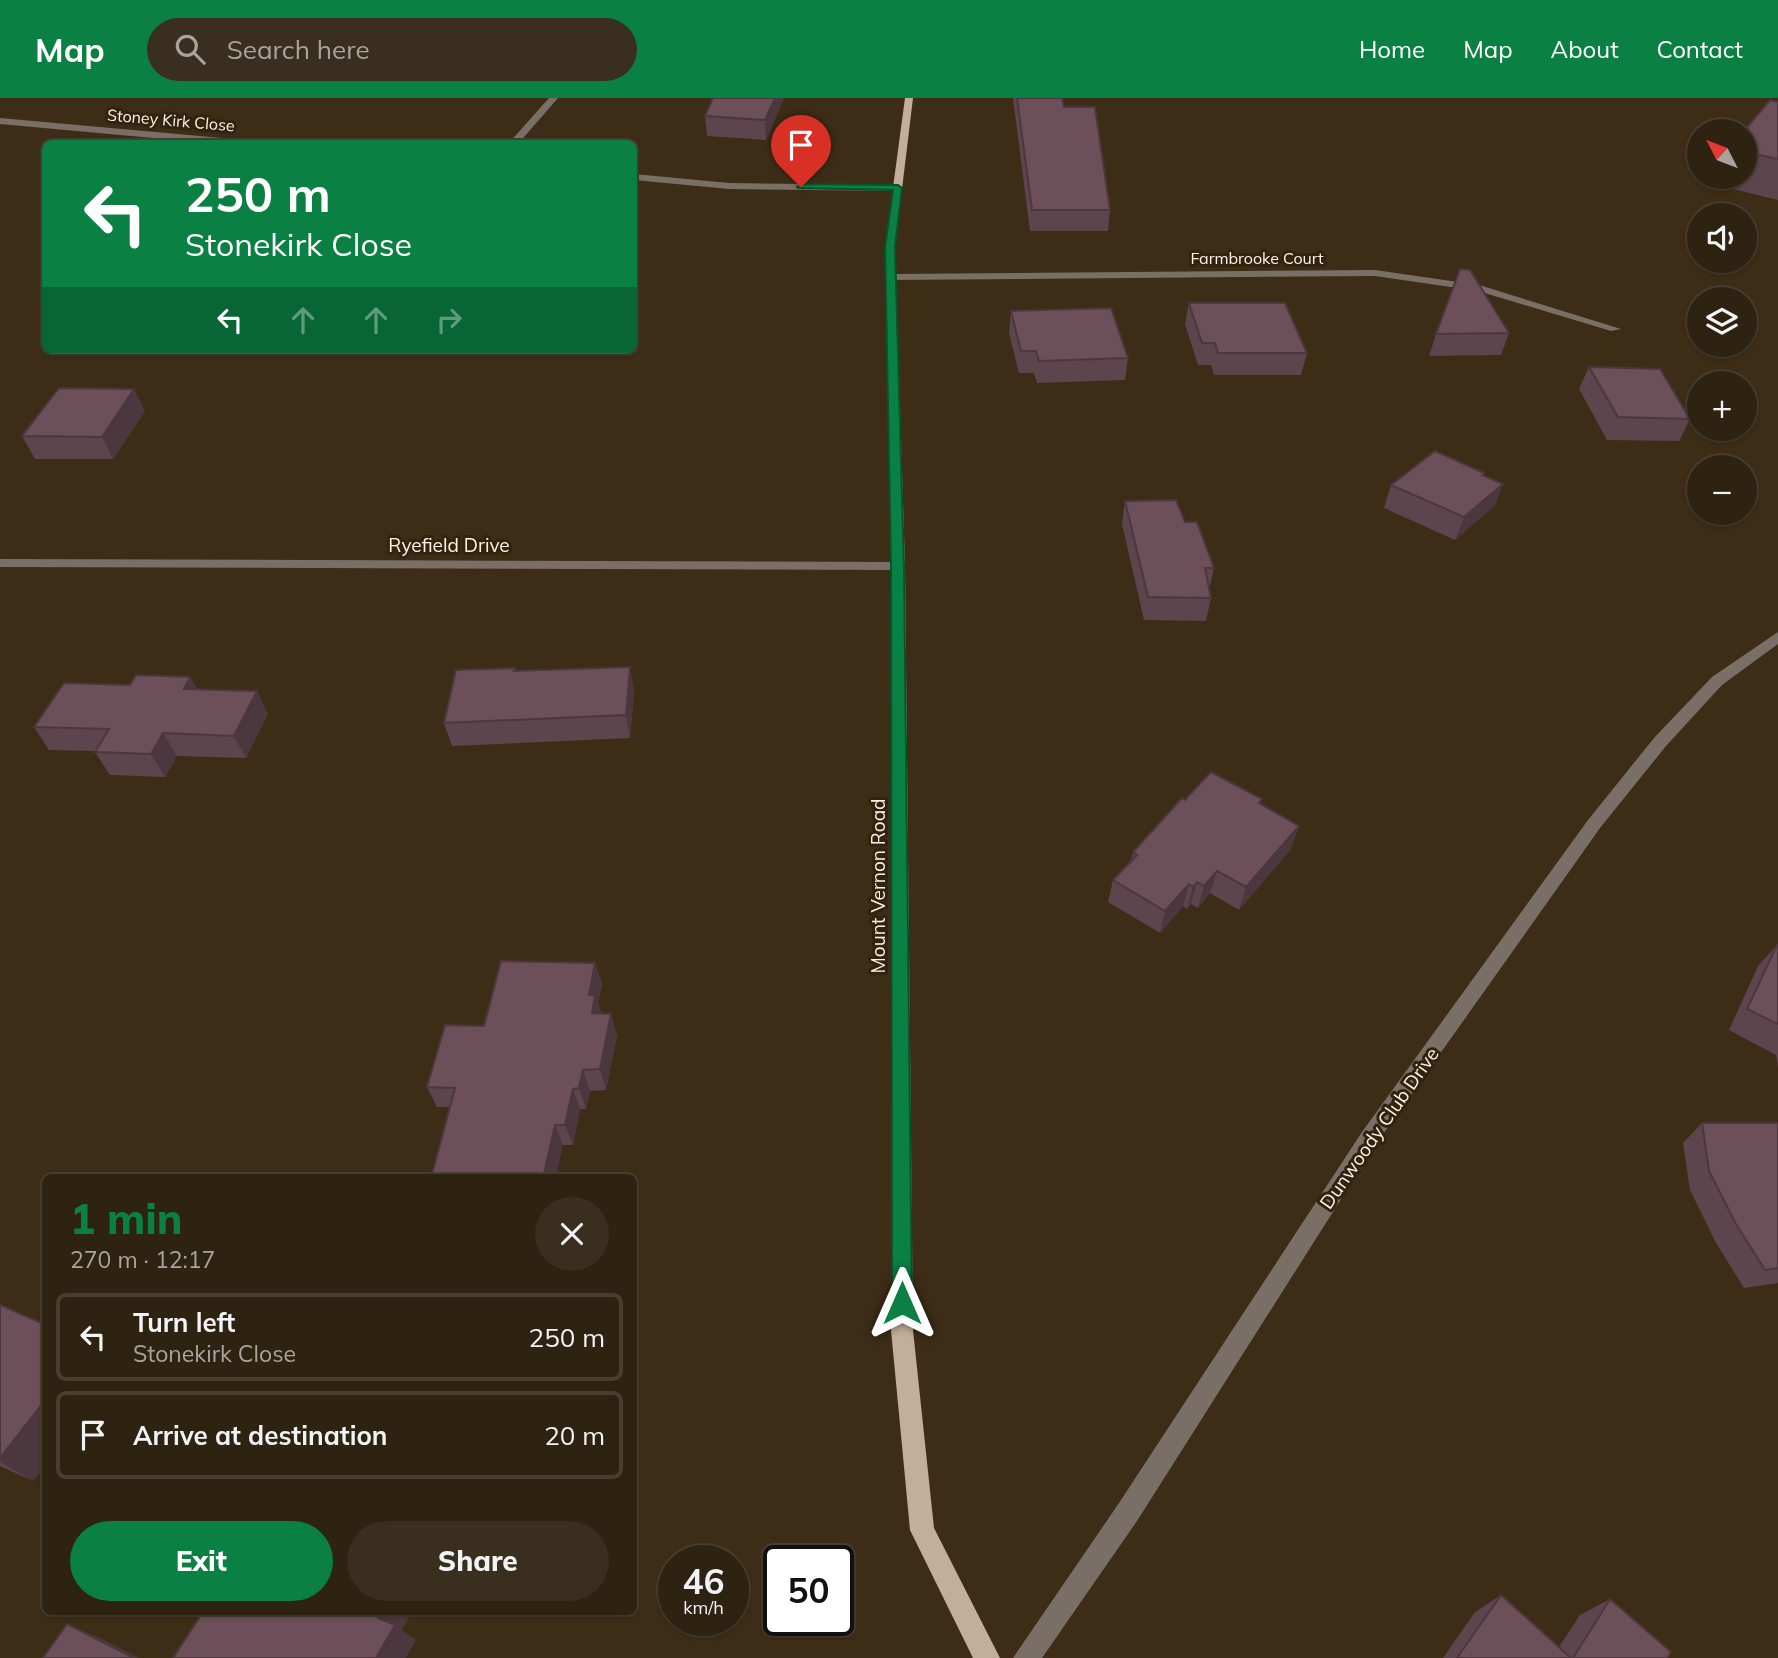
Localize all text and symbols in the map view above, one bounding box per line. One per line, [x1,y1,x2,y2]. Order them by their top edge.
search box [147,18,637,81]
text: Map [35,29,105,70]
icon: search [171,30,209,68]
text: Search here [227,33,370,66]
text: Home [1359,34,1425,64]
text: Map [1463,34,1513,64]
text: About [1551,34,1619,64]
text: Contact [1657,34,1743,64]
street label: Stoney Kirk Close [106,104,236,136]
pin [771,115,831,187]
north arrow [1687,119,1757,189]
map controls [1687,119,1757,525]
icon: arrive [782,126,820,164]
text: 250 m [185,163,331,224]
icon: left [70,168,161,259]
button: sound [1687,203,1757,273]
text: Stonekirk Close [185,224,412,264]
street label: Farmbrooke Court [1190,248,1324,268]
button: layers [1687,287,1757,357]
icon: left [211,301,249,339]
icon: ahead [284,301,322,339]
icon: ahead [357,301,395,339]
icon: right [430,301,468,339]
button: + [1687,371,1757,441]
button: − [1687,455,1757,525]
street label: Ryefield Drive [388,533,510,557]
street label: Mount Vernon Road [866,799,890,973]
street label: Dunwoody Club Drive [1314,1043,1444,1213]
text: 1 min [70,1192,183,1245]
button: close [535,1197,609,1271]
text: 270 m · 12:17 [70,1245,215,1274]
position arrow [865,1266,939,1340]
text: Turn left [133,1306,235,1339]
icon: left [74,1318,112,1356]
text: 250 m [529,1321,605,1354]
text: Stonekirk Close [133,1339,296,1368]
icon: arrive [74,1416,112,1454]
text: Arrive at destination [133,1419,388,1452]
text: 20 m [544,1419,605,1452]
button: Exit [70,1521,333,1601]
button: Share [347,1521,609,1601]
speed limit sign: 50 [763,1545,854,1636]
text: 46 [682,1559,725,1603]
text: km/h [683,1596,724,1619]

